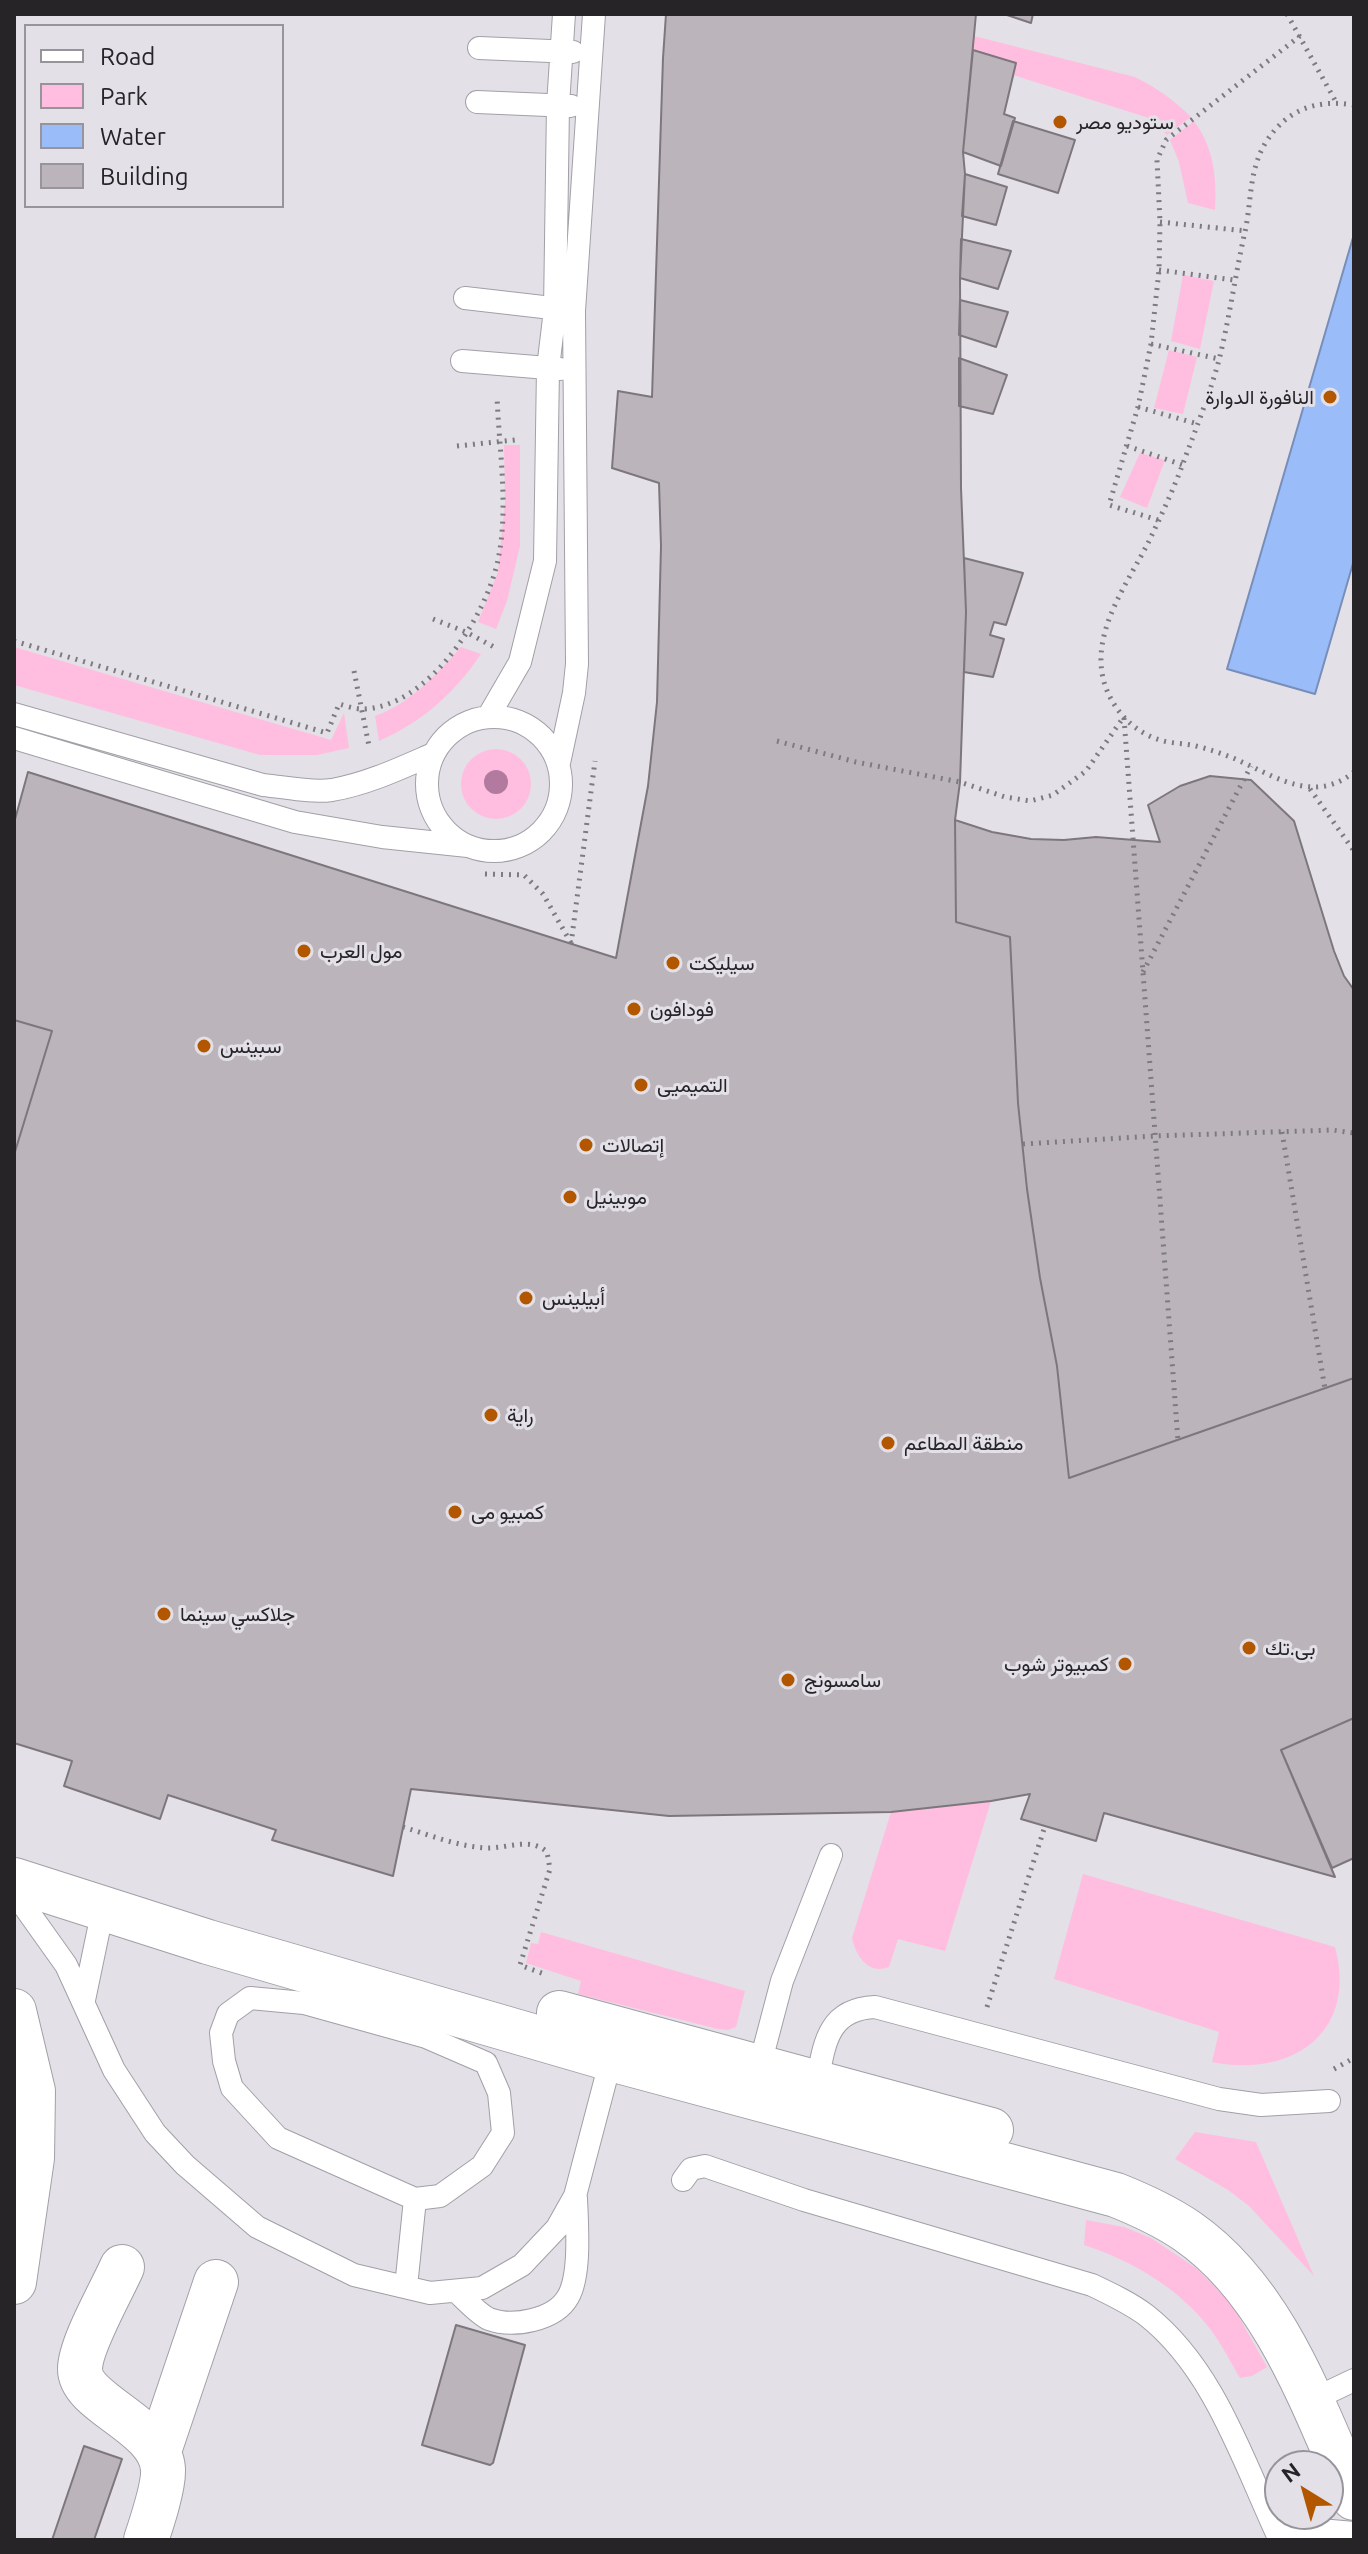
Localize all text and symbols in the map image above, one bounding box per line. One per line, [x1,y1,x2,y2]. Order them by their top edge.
legend [24,24,284,208]
text: Road [100,43,155,70]
text: Park [100,83,148,110]
place label: ستوديو مصر [1076,110,1174,134]
marker: ستوديو مصر [1051,113,1069,131]
text: Water [100,123,166,150]
text: Building [100,163,188,190]
place label: النافورة الدوارة [1205,385,1314,409]
marker: النافورة الدوارة [1321,388,1339,406]
place label: مول العرب [320,939,402,963]
marker: مول العرب [295,942,313,960]
place label: سيليكت [689,951,754,975]
marker: سيليكت [664,954,682,972]
place label: فودافون [650,997,714,1021]
marker: فودافون [625,1000,643,1018]
place label: سبينس [220,1034,281,1058]
marker: سبينس [195,1037,213,1055]
place label: التميميى [657,1073,728,1097]
marker: التميميى [632,1076,650,1094]
place label: إتصالات [602,1133,664,1157]
marker: إتصالات [577,1136,595,1154]
place label: موبينيل [586,1185,647,1209]
marker: موبينيل [561,1188,579,1206]
place label: أبيلينس [542,1286,605,1310]
marker: أبيلينس [517,1289,535,1307]
place label: راية [507,1403,534,1427]
marker: راية [482,1406,500,1424]
place label: منطقة المطاعم [904,1431,1024,1455]
marker: منطقة المطاعم [879,1434,897,1452]
place label: كمبيو مى [471,1500,544,1524]
marker: كمبيو مى [446,1503,464,1521]
place label: جلاكسي سينما [180,1602,295,1626]
marker: جلاكسي سينما [155,1605,173,1623]
place label: بى.تك [1265,1636,1315,1660]
marker: بى.تك [1240,1639,1258,1657]
place label: كمبيوتر شوب [1004,1652,1109,1676]
marker: كمبيوتر شوب [1116,1655,1134,1673]
place label: سامسونج [804,1668,881,1692]
marker: سامسونج [779,1671,797,1689]
north arrow [1264,2450,1344,2530]
text: N [1276,2457,1305,2487]

